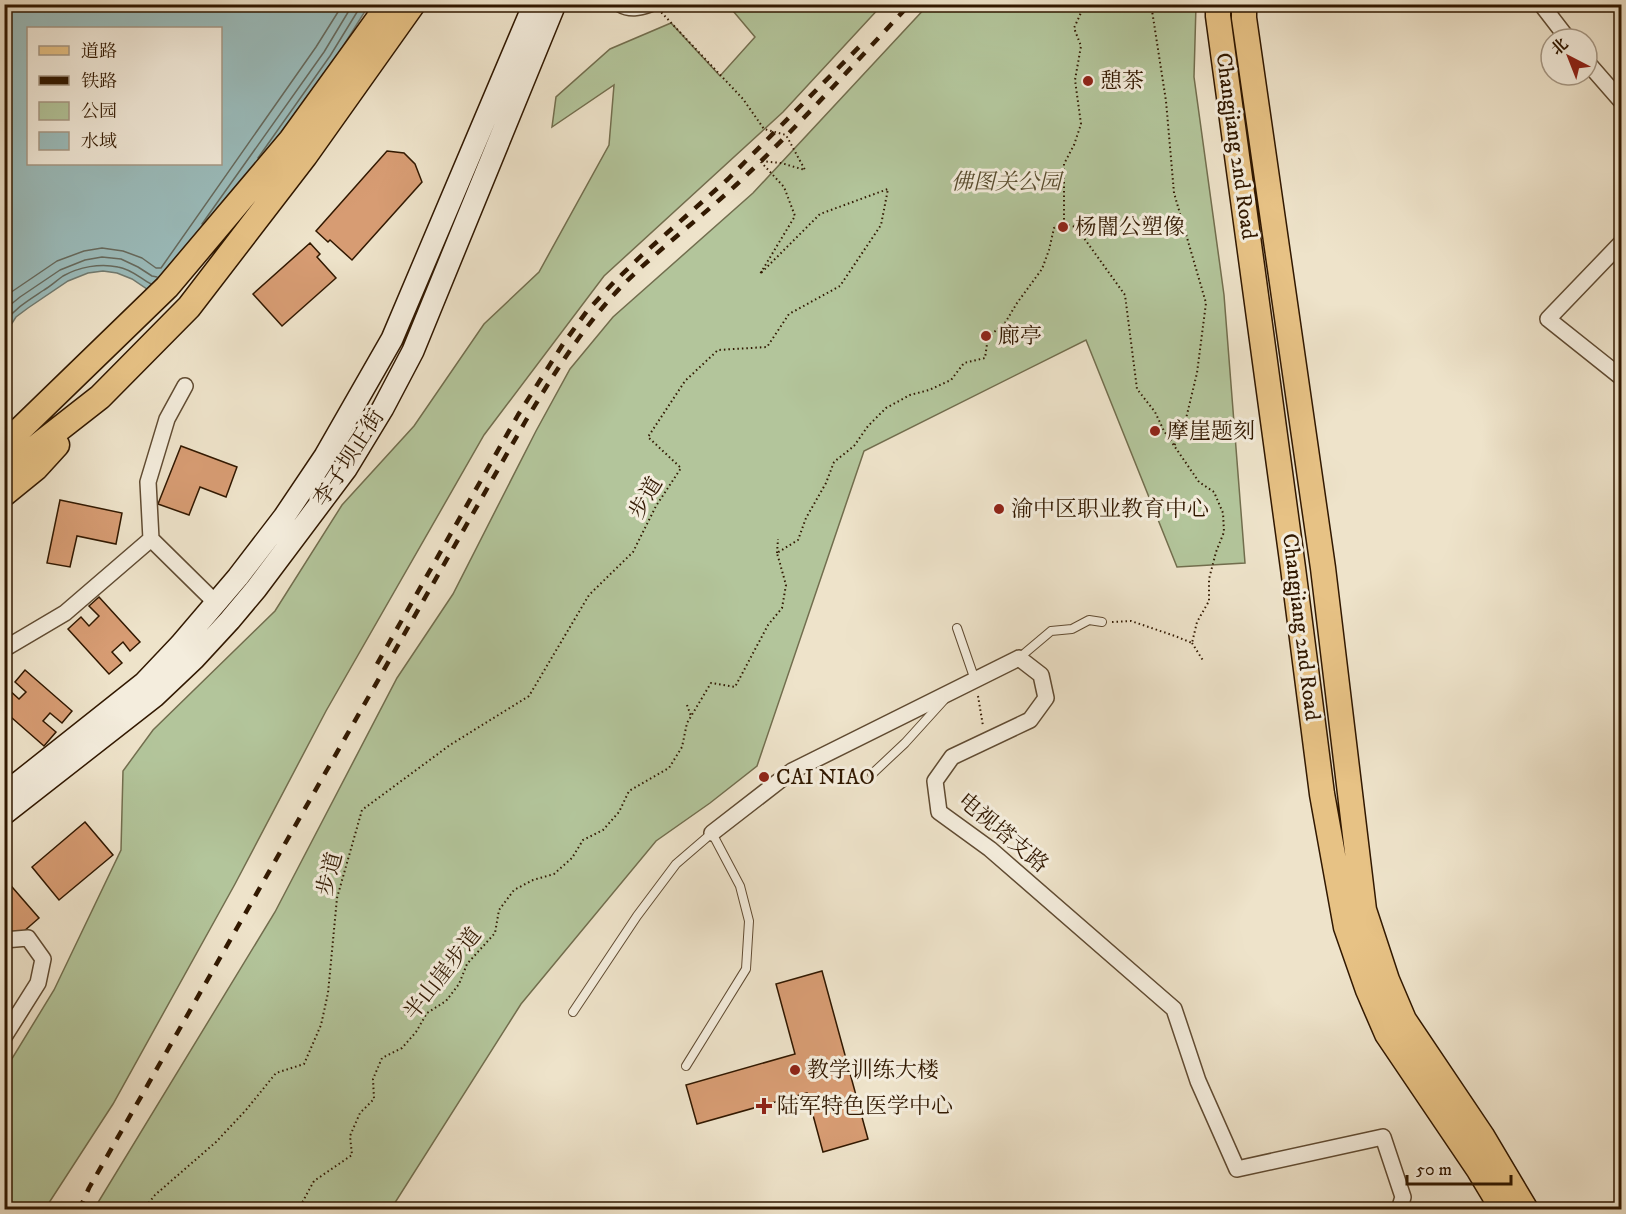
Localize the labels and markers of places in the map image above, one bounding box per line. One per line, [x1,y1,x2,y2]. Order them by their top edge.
place label: 憩茶 [1100,68,1144,95]
marker: 憩茶 [1081,74,1095,88]
place label: 杨闇公塑像 [1075,214,1185,241]
marker: 杨闇公塑像 [1056,220,1070,234]
place label: 廊亭 [998,323,1042,350]
marker: 廊亭 [979,329,993,343]
place label: 摩崖题刻 [1167,418,1255,445]
marker: 摩崖题刻 [1148,424,1162,438]
place label: 渝中区职业教育中心 [1011,496,1209,523]
marker: 渝中区职业教育中心 [992,502,1006,516]
place label: CAI NIAO [776,764,875,791]
marker: CAI NIAO [757,770,771,784]
place label: 教学训练大楼 [807,1057,939,1084]
marker: 教学训练大楼 [788,1063,802,1077]
place label: 陆军特色医学中心 [777,1093,953,1120]
marker: 陆军特色医学中心 [755,1097,773,1115]

